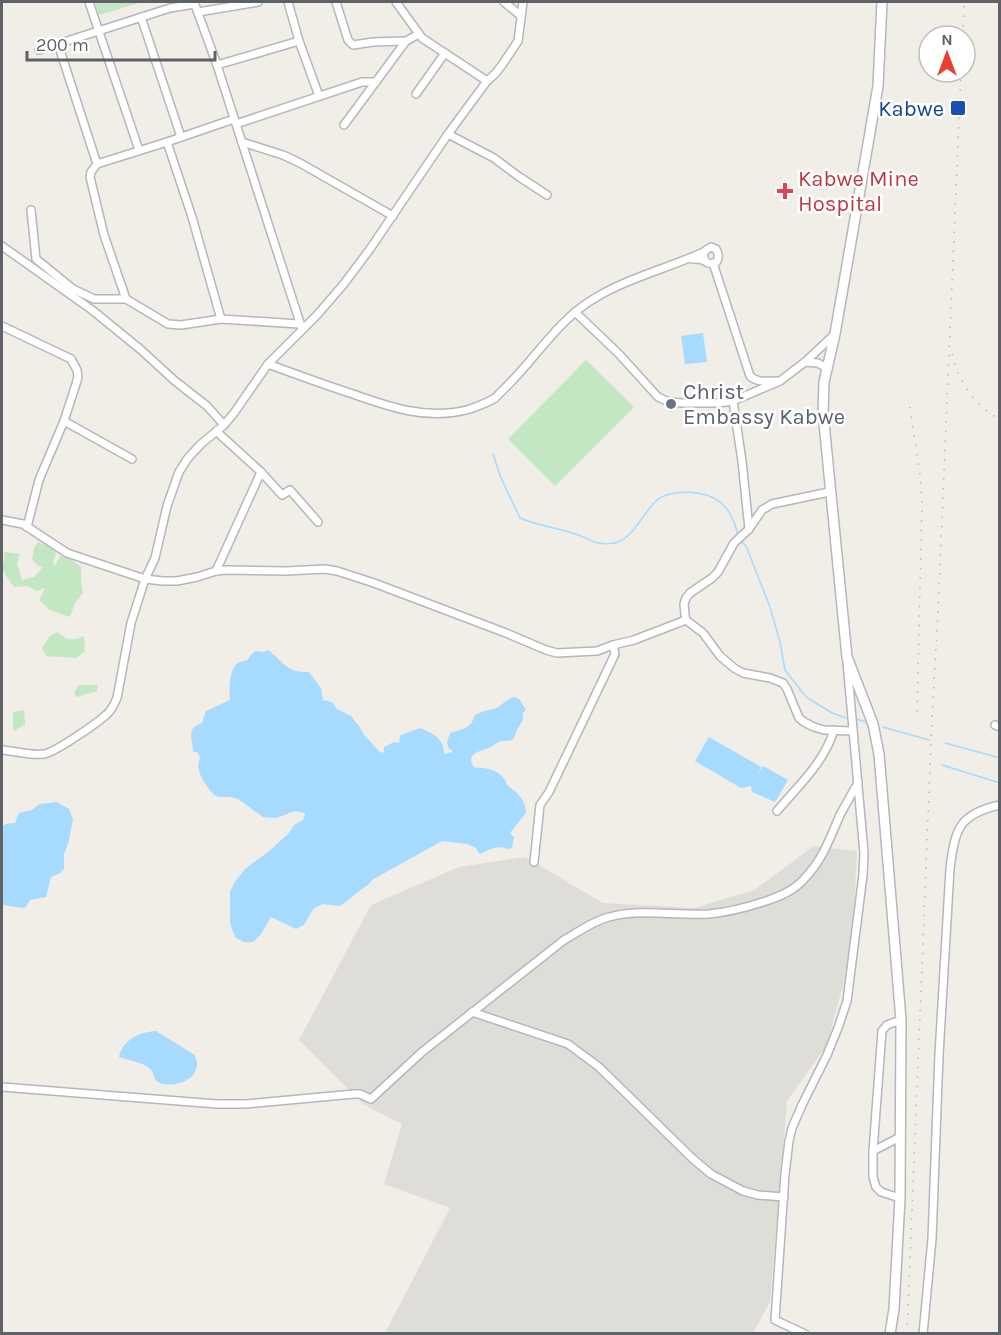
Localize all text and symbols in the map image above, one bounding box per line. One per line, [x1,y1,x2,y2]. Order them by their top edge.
scale bar [27,24,214,62]
north arrow [917,24,977,84]
text: N [941,30,953,49]
text: 200 m [36,34,89,56]
place label: Kabwe [878,96,944,122]
marker: Kabwe [949,99,967,117]
place label: Kabwe Mine Hospital [798,166,919,217]
marker: Kabwe Mine Hospital [776,182,794,200]
place label: Christ Embassy Kabwe [683,379,845,430]
marker: Christ Embassy Kabwe [664,397,678,411]

